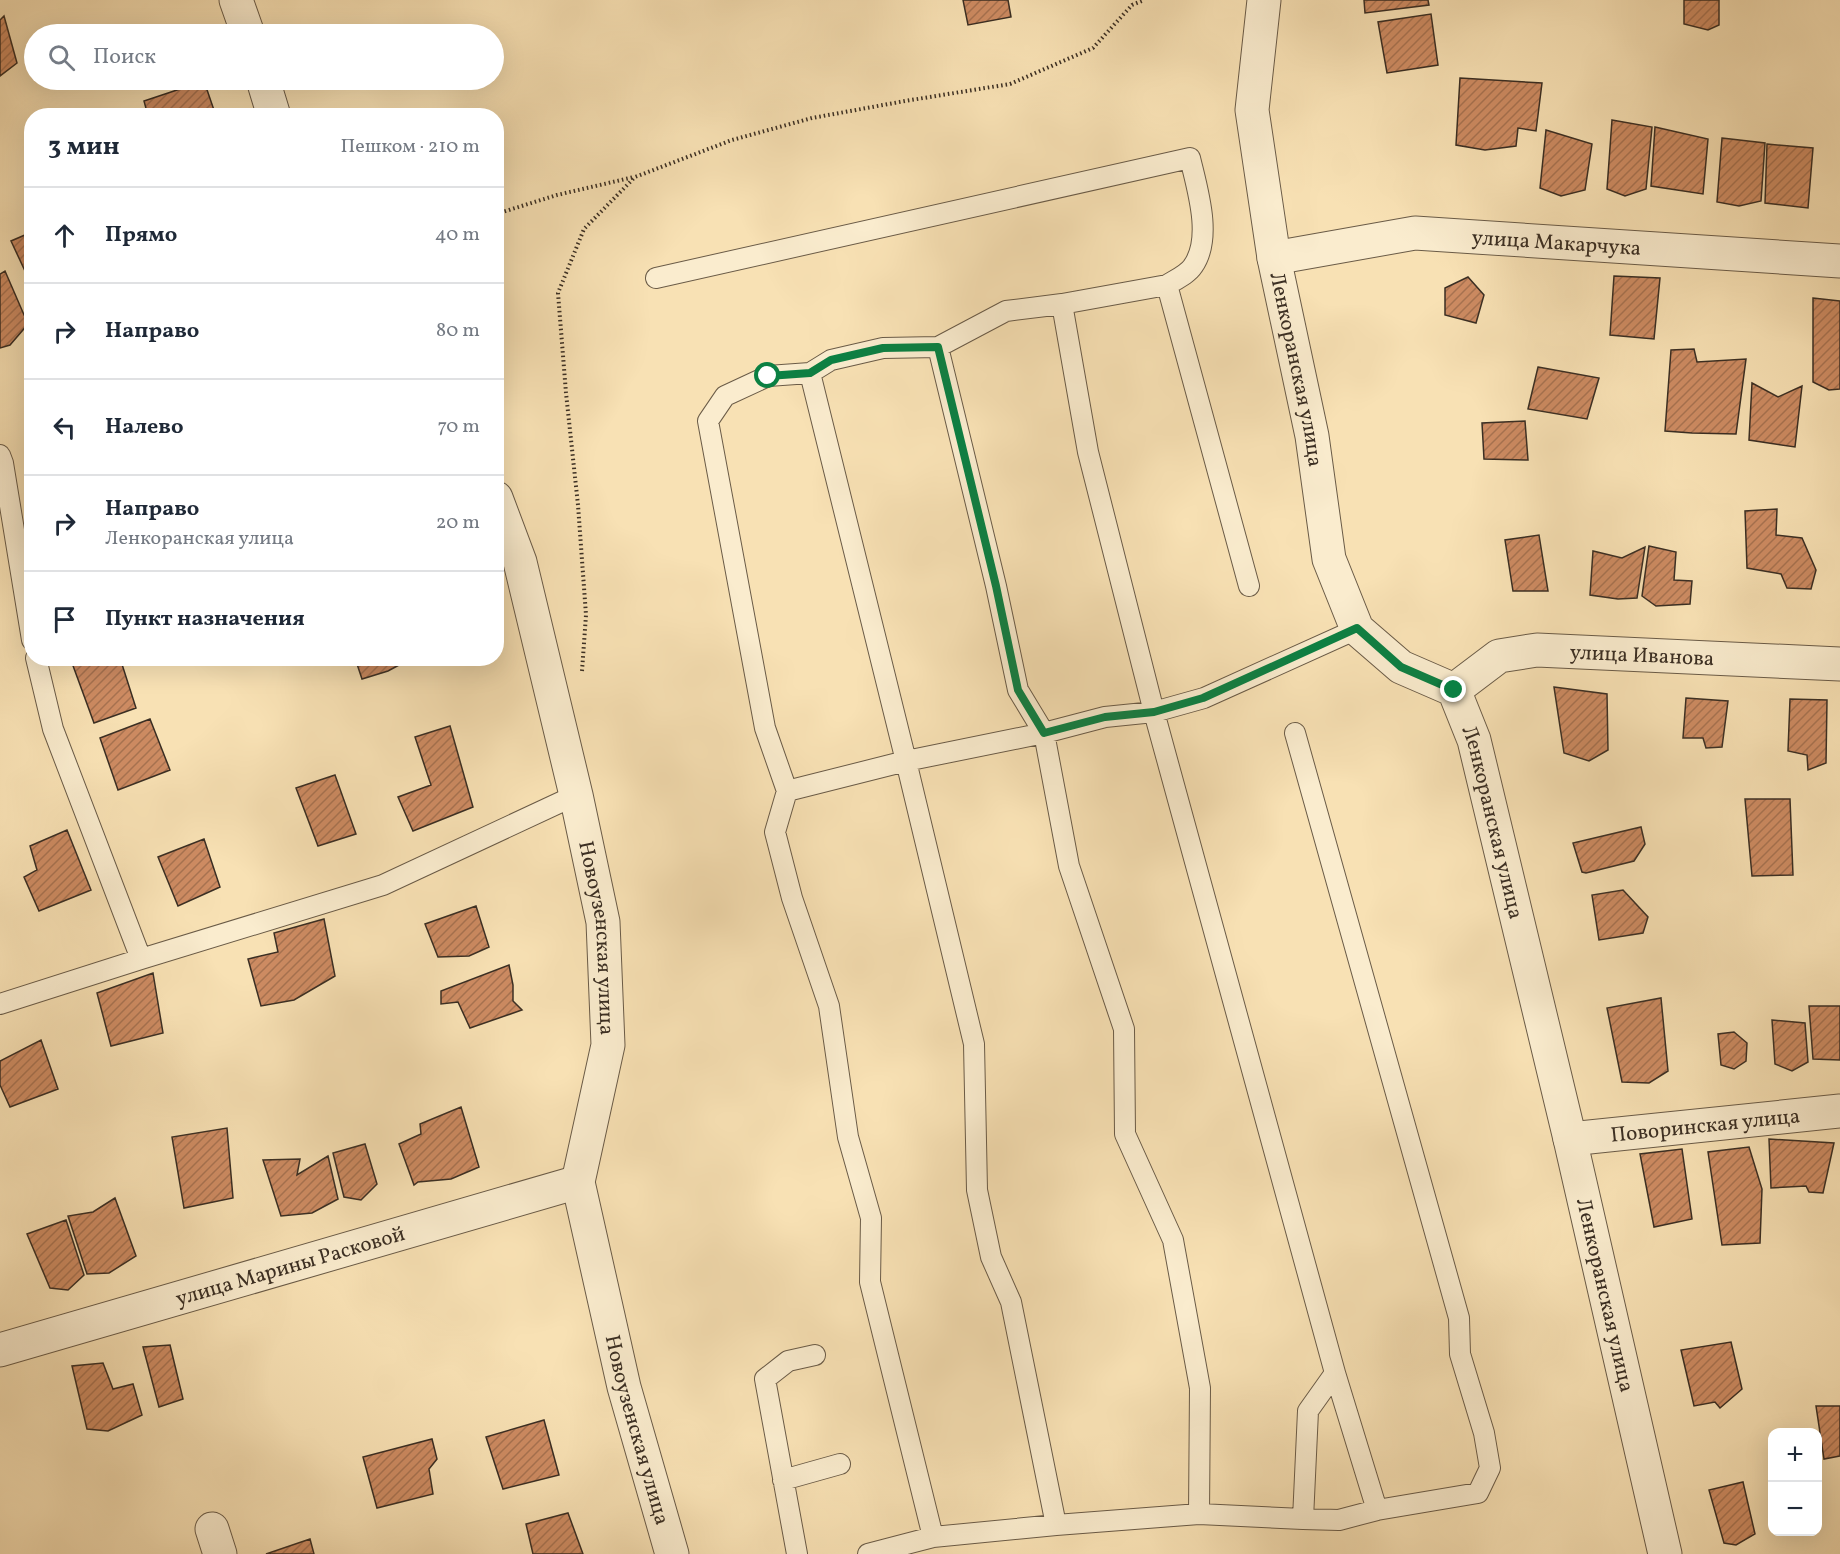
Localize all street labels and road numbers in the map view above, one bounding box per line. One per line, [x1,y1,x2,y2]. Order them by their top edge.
street label: улица Макарчука [1471,224,1642,264]
street label: Ленкоранская улица [1261,269,1329,469]
street label: улица Иванова [1569,639,1715,674]
street label: Ленкоранская улица [1454,721,1530,922]
street label: Новоузенская улица [570,838,621,1036]
street label: Поворинская улица [1609,1102,1802,1151]
street label: Ленкоранская улица [1568,1195,1641,1395]
street label: улица Марины Расковой [172,1220,409,1314]
street label: Новоузенская улица [597,1332,676,1529]

